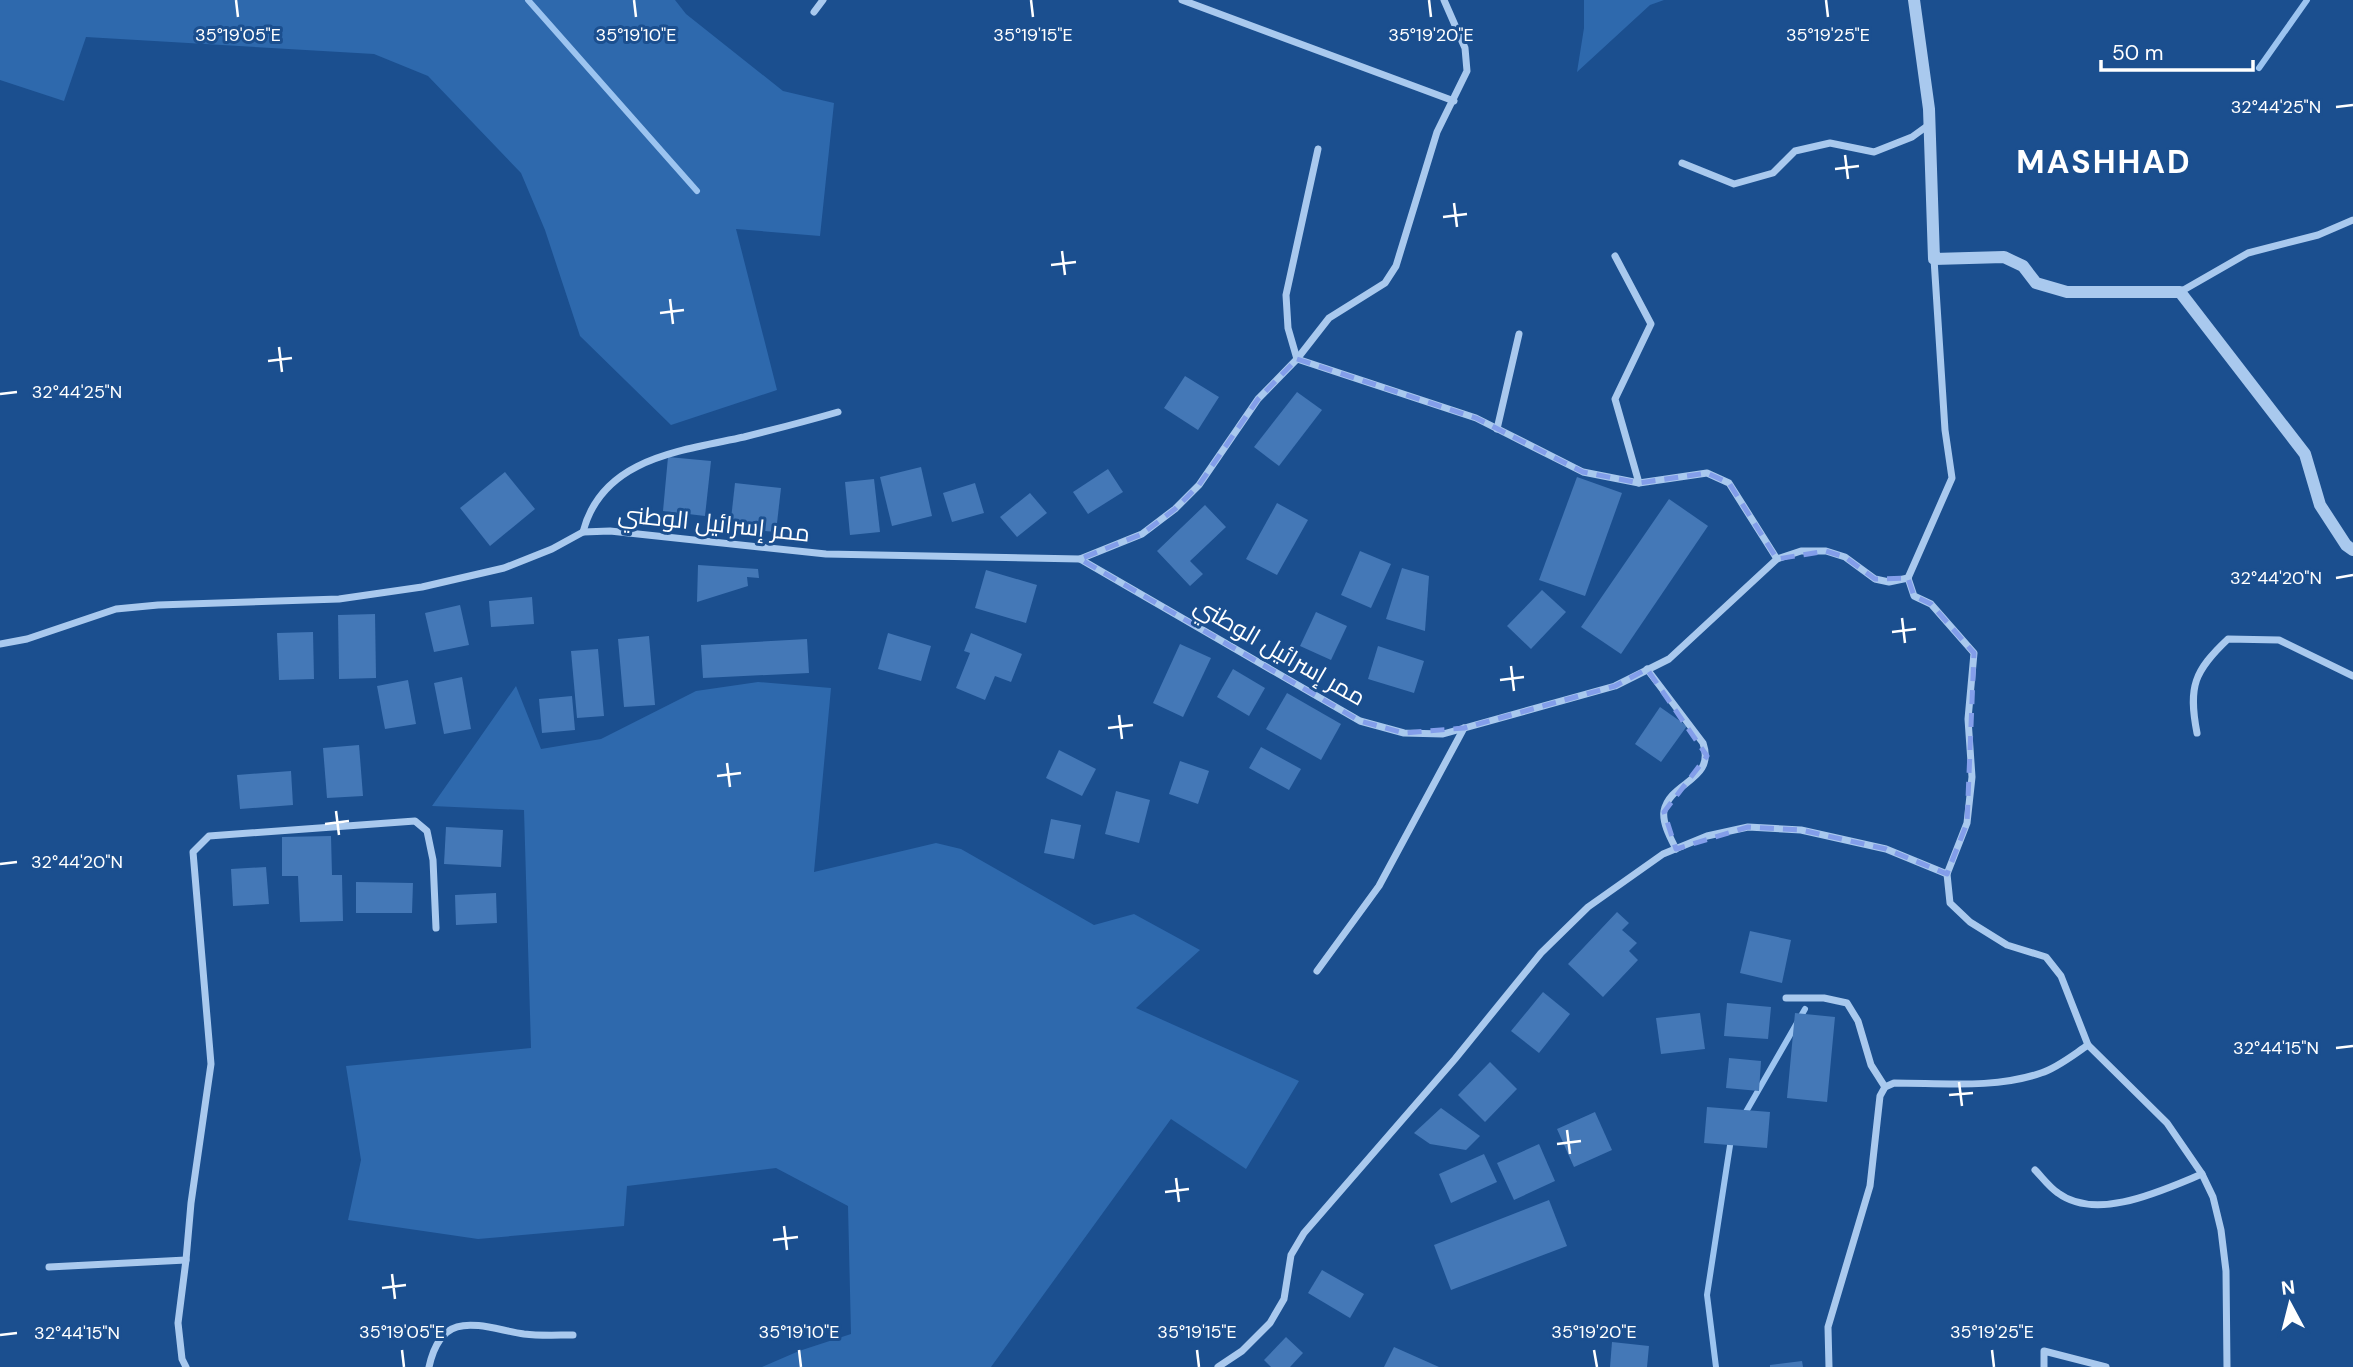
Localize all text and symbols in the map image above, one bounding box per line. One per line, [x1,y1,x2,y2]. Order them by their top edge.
text: 35°19'05"E [195,23,281,47]
text: 35°19'10"E [596,23,676,47]
text: 35°19'15"E [993,23,1073,47]
text: 35°19'20"E [1388,23,1474,47]
text: 35°19'25"E [1786,23,1870,47]
scale bar [2101,28,2253,72]
text: 50 m [2112,39,2163,67]
text: 32°44'25"N [2231,95,2321,119]
district label: MASHHAD [2016,141,2192,183]
text: 32°44'25"N [32,380,122,404]
street label: ممر إسرائيل الوطني [616,498,811,552]
text: 32°44'20"N [2230,566,2322,590]
street label: ممر إسرائيل الوطني [1187,589,1371,716]
text: 32°44'20"N [31,850,123,874]
text: 32°44'15"N [2233,1036,2319,1060]
north arrow [2255,1269,2325,1339]
text: N [2280,1274,2296,1301]
text: 35°19'05"E [359,1320,445,1344]
text: 35°19'10"E [759,1320,839,1344]
text: 35°19'15"E [1157,1320,1237,1344]
text: 35°19'20"E [1551,1320,1637,1344]
text: 35°19'25"E [1950,1320,2034,1344]
text: 32°44'15"N [34,1321,120,1345]

